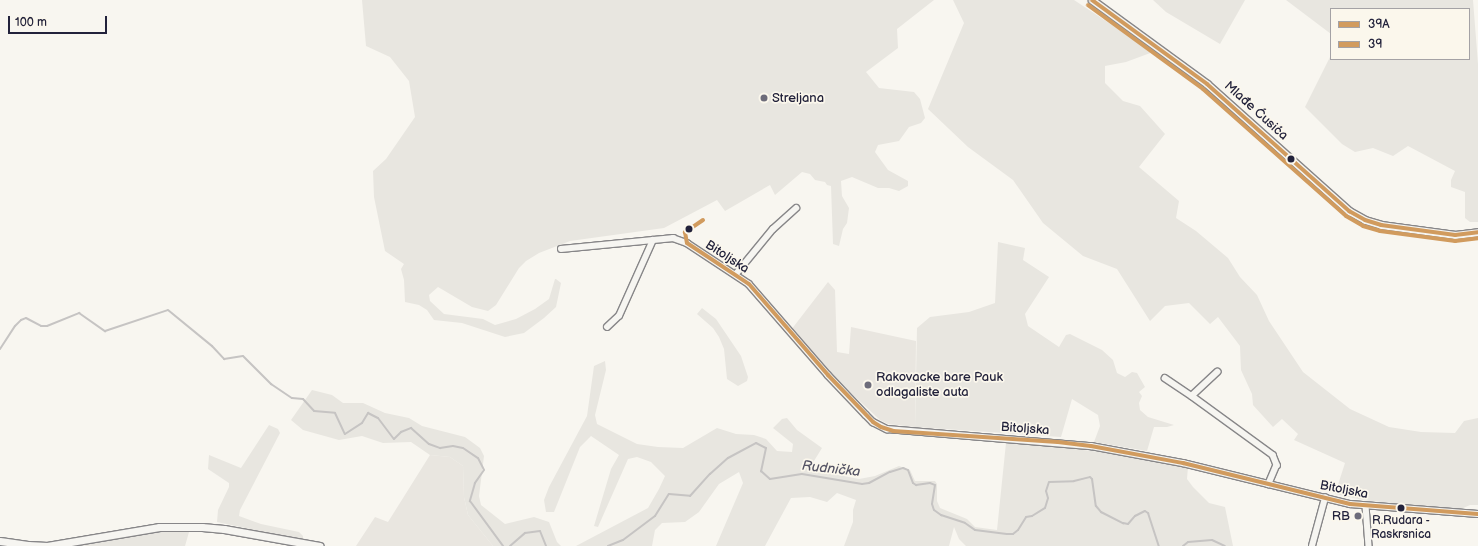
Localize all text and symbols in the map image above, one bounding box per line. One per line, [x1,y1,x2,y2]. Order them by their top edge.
scale bar [10,8,109,34]
legend [1330,8,1470,60]
text: 100 m [15,15,47,30]
text: 39A [1368,17,1390,32]
text: 39 [1368,37,1382,52]
street label: Mlađe Ćusića [1221,78,1291,144]
place label: Streljana [772,90,824,106]
marker: Streljana [759,93,769,103]
unlabelled marker [1286,154,1296,164]
unlabelled marker [684,224,694,234]
street label: Bitoljska [702,237,752,277]
place label: Rakovacke bare Pauk odlagaliste auta [876,370,1003,401]
marker: Rakovacke bare Pauk odlagaliste auta [863,380,873,390]
street label: Bitoljska [1000,420,1050,438]
water label: Rudnička [801,458,861,480]
street label: Bitoljska [1319,478,1369,502]
marker: R.Rudara - Raskrsnica [1396,503,1406,513]
place label: RB [1332,508,1350,524]
marker: RB [1353,511,1363,521]
place label: R.Rudara - Raskrsnica [1371,514,1431,542]

